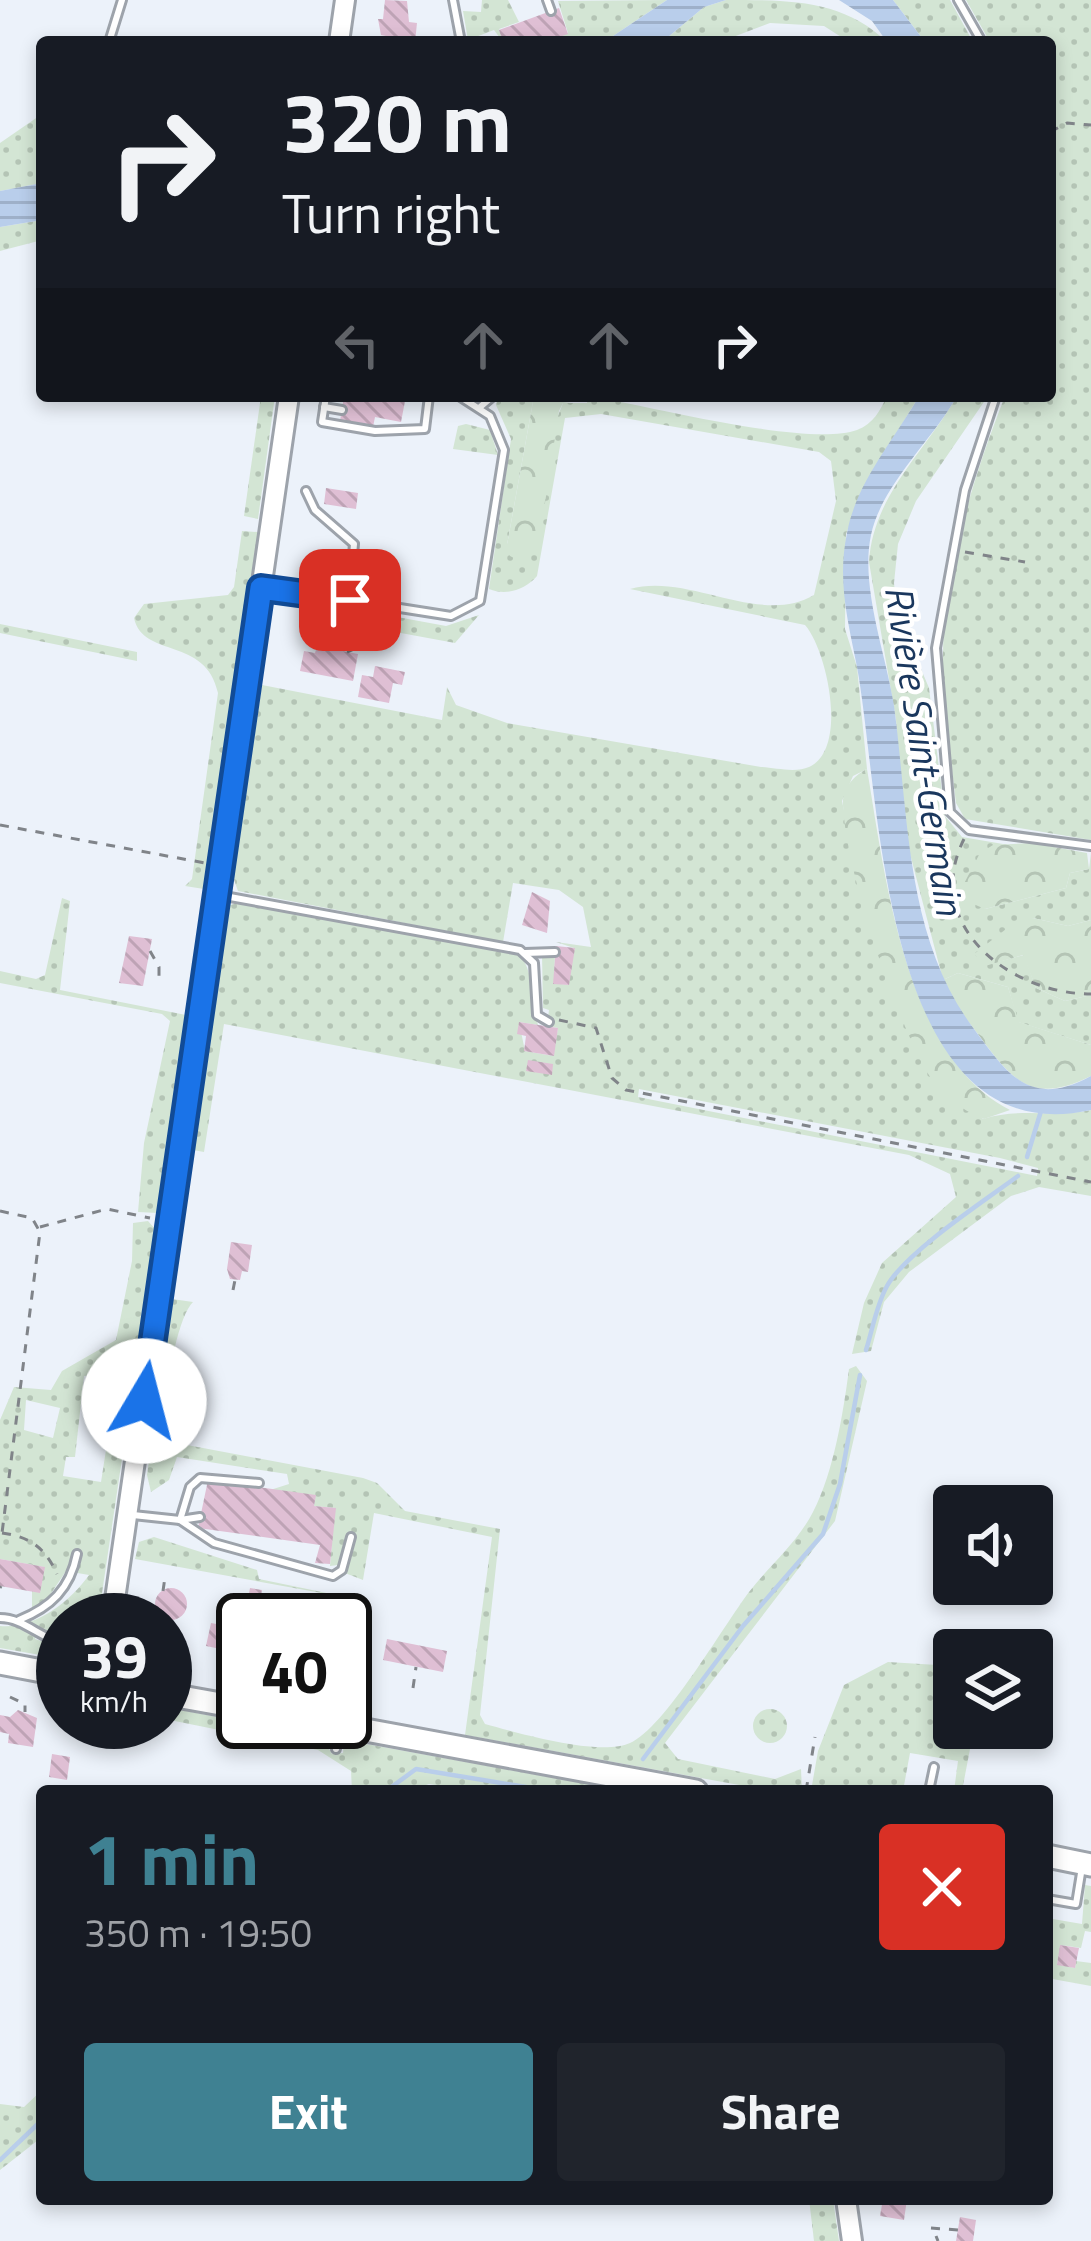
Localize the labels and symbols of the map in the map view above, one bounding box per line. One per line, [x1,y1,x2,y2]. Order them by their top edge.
pin [299,549,401,651]
water label: Rivière Saint-Germain [870,581,980,920]
position arrow [81,1338,207,1464]
speed limit sign: 40 [216,1593,372,1749]

